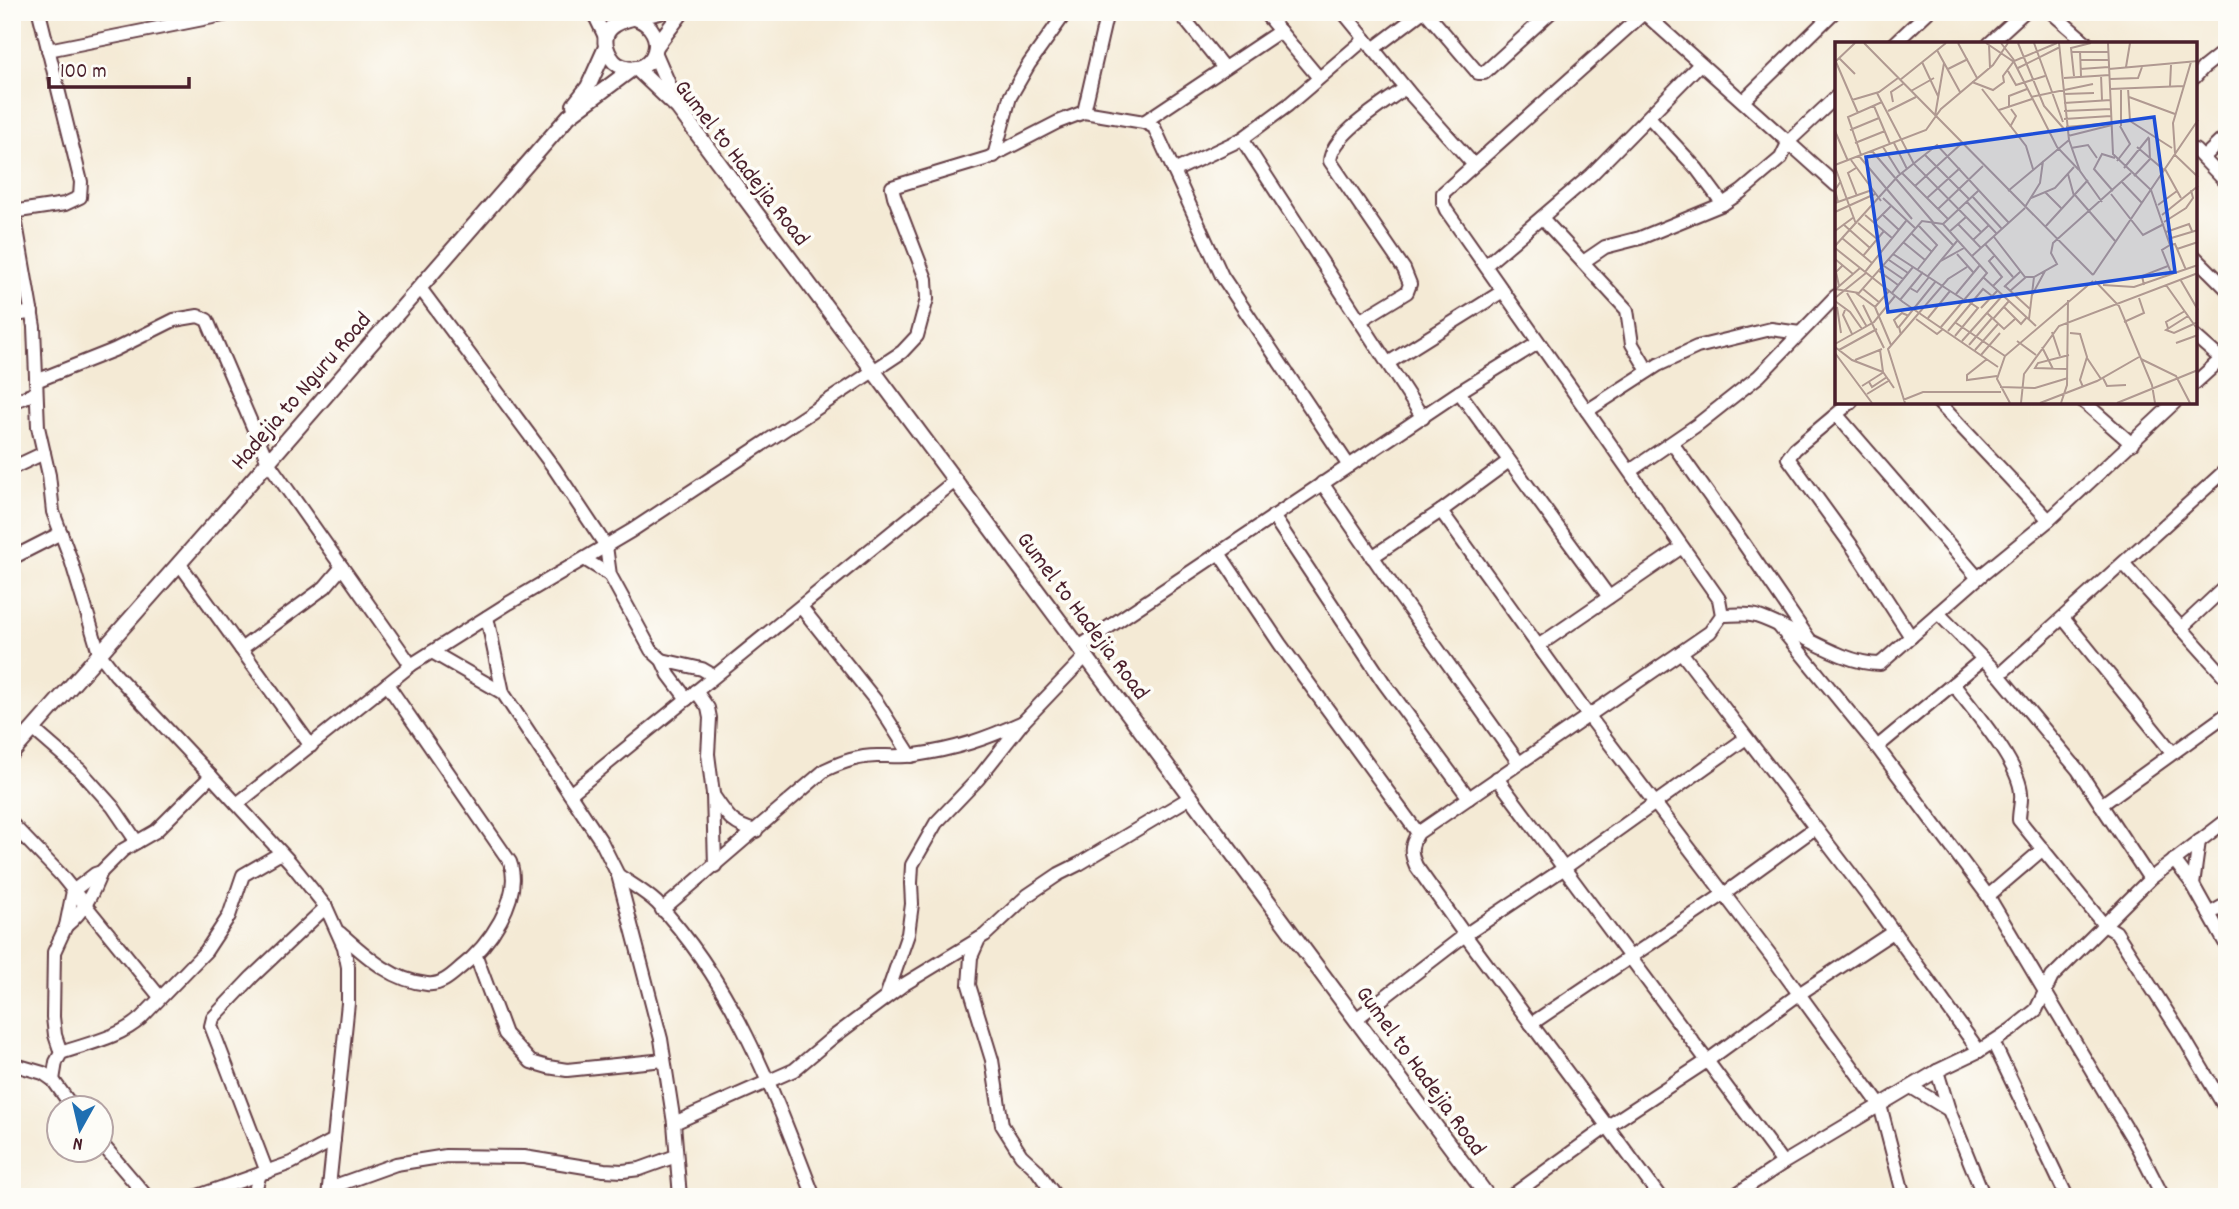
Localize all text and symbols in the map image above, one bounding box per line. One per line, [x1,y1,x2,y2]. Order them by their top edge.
inset map [1835,42,2197,404]
scale bar [49,46,189,90]
text: 100 m [60,58,107,88]
street label: Gumel to Hadejia Road [665,73,817,254]
street label: Hadejia to Nguru Road [224,305,381,479]
street label: Gumel to Hadejia Road [1007,525,1156,708]
street label: Gumel to Hadejia Road [1346,979,1493,1164]
north arrow [46,1094,116,1164]
text: N [72,1128,85,1156]

